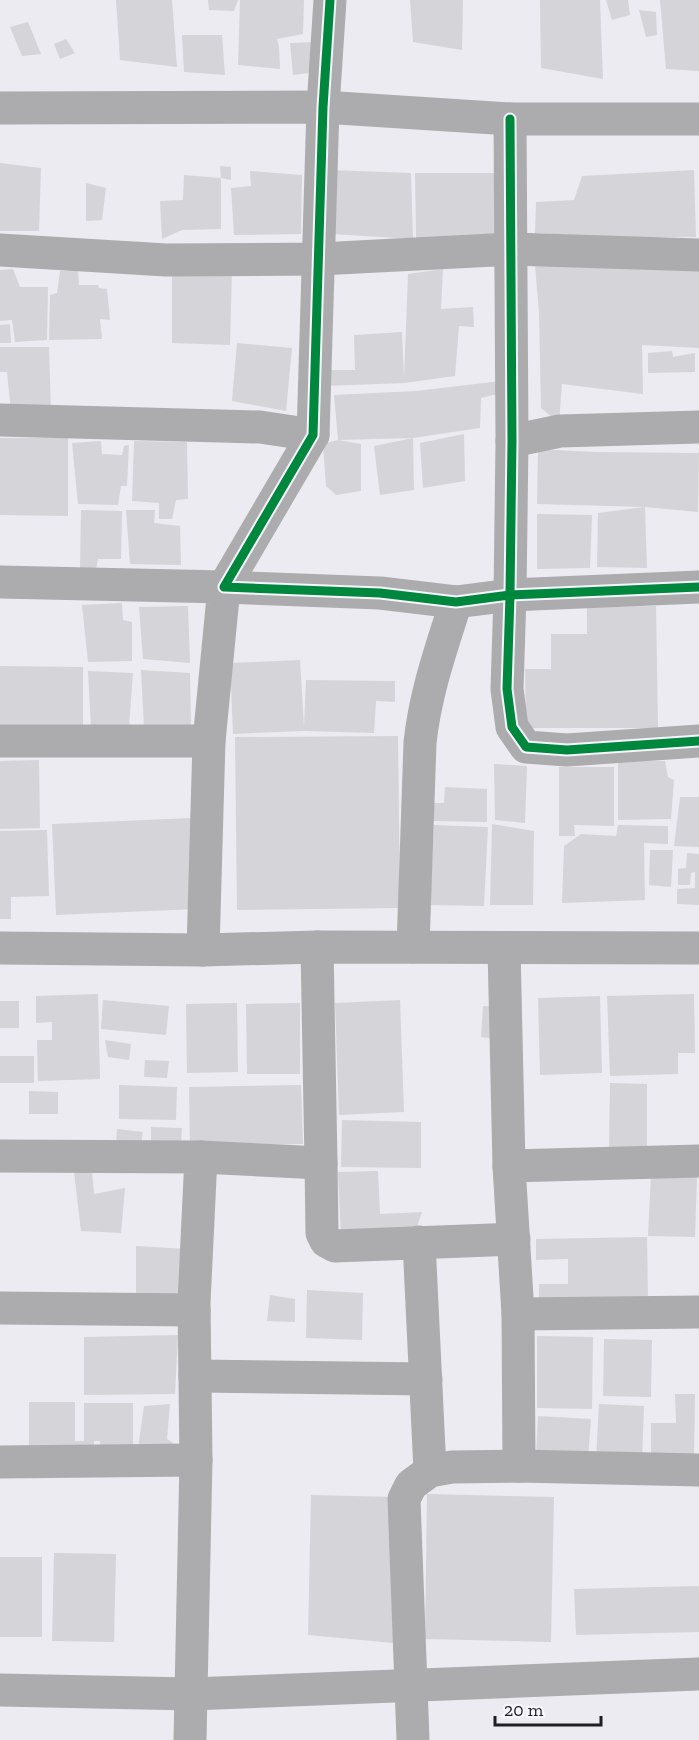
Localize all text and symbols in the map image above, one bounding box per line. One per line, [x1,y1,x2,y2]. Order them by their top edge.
scale bar [495,1689,602,1727]
text: 20 m [504,1699,544,1721]

